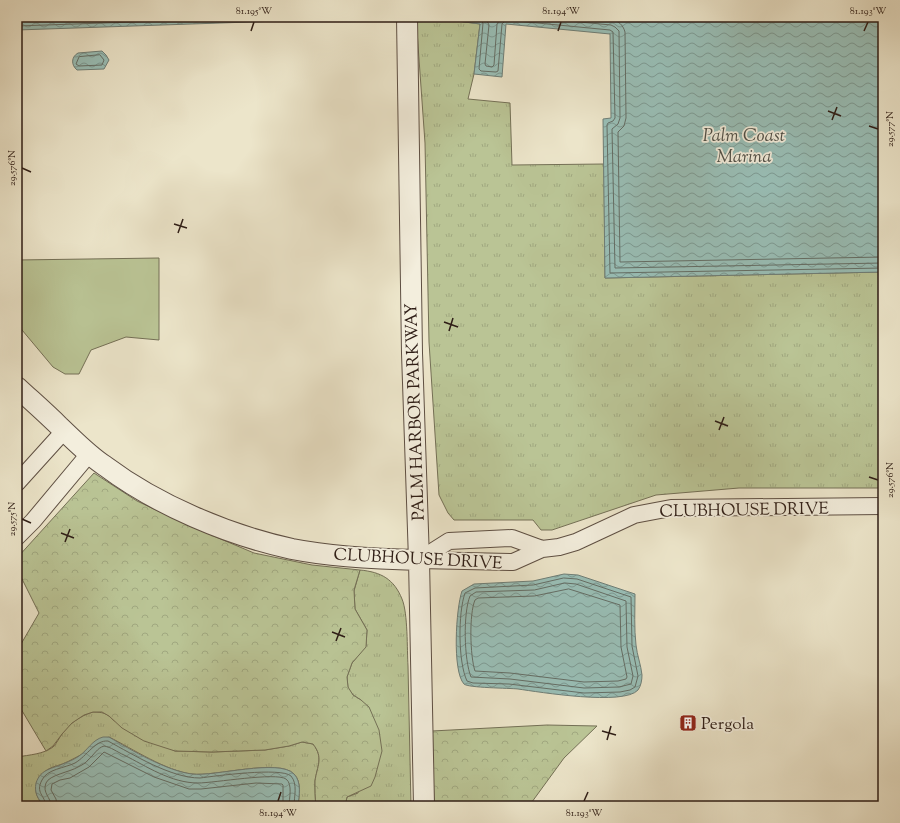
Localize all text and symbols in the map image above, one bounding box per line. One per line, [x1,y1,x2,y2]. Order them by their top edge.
text: 81.195°W [236,4,272,19]
text: 81.194°W [542,4,580,19]
text: 81.193°W [850,4,886,19]
text: 29.577°N [883,111,898,147]
water label: Palm Coast Marina [703,124,786,171]
text: 29.576°N [5,150,20,186]
street label: PALM HARBOR PARKWAY [400,303,432,521]
text: 29.576°N [883,462,898,498]
street label: CLUBHOUSE DRIVE [659,498,829,524]
text: 29.575°N [5,502,20,536]
street label: CLUBHOUSE DRIVE [333,544,503,576]
building icon: Pergola [678,713,698,733]
place label: Pergola [701,713,754,737]
text: 81.194°W [259,806,297,821]
text: 81.193°W [566,806,602,821]

